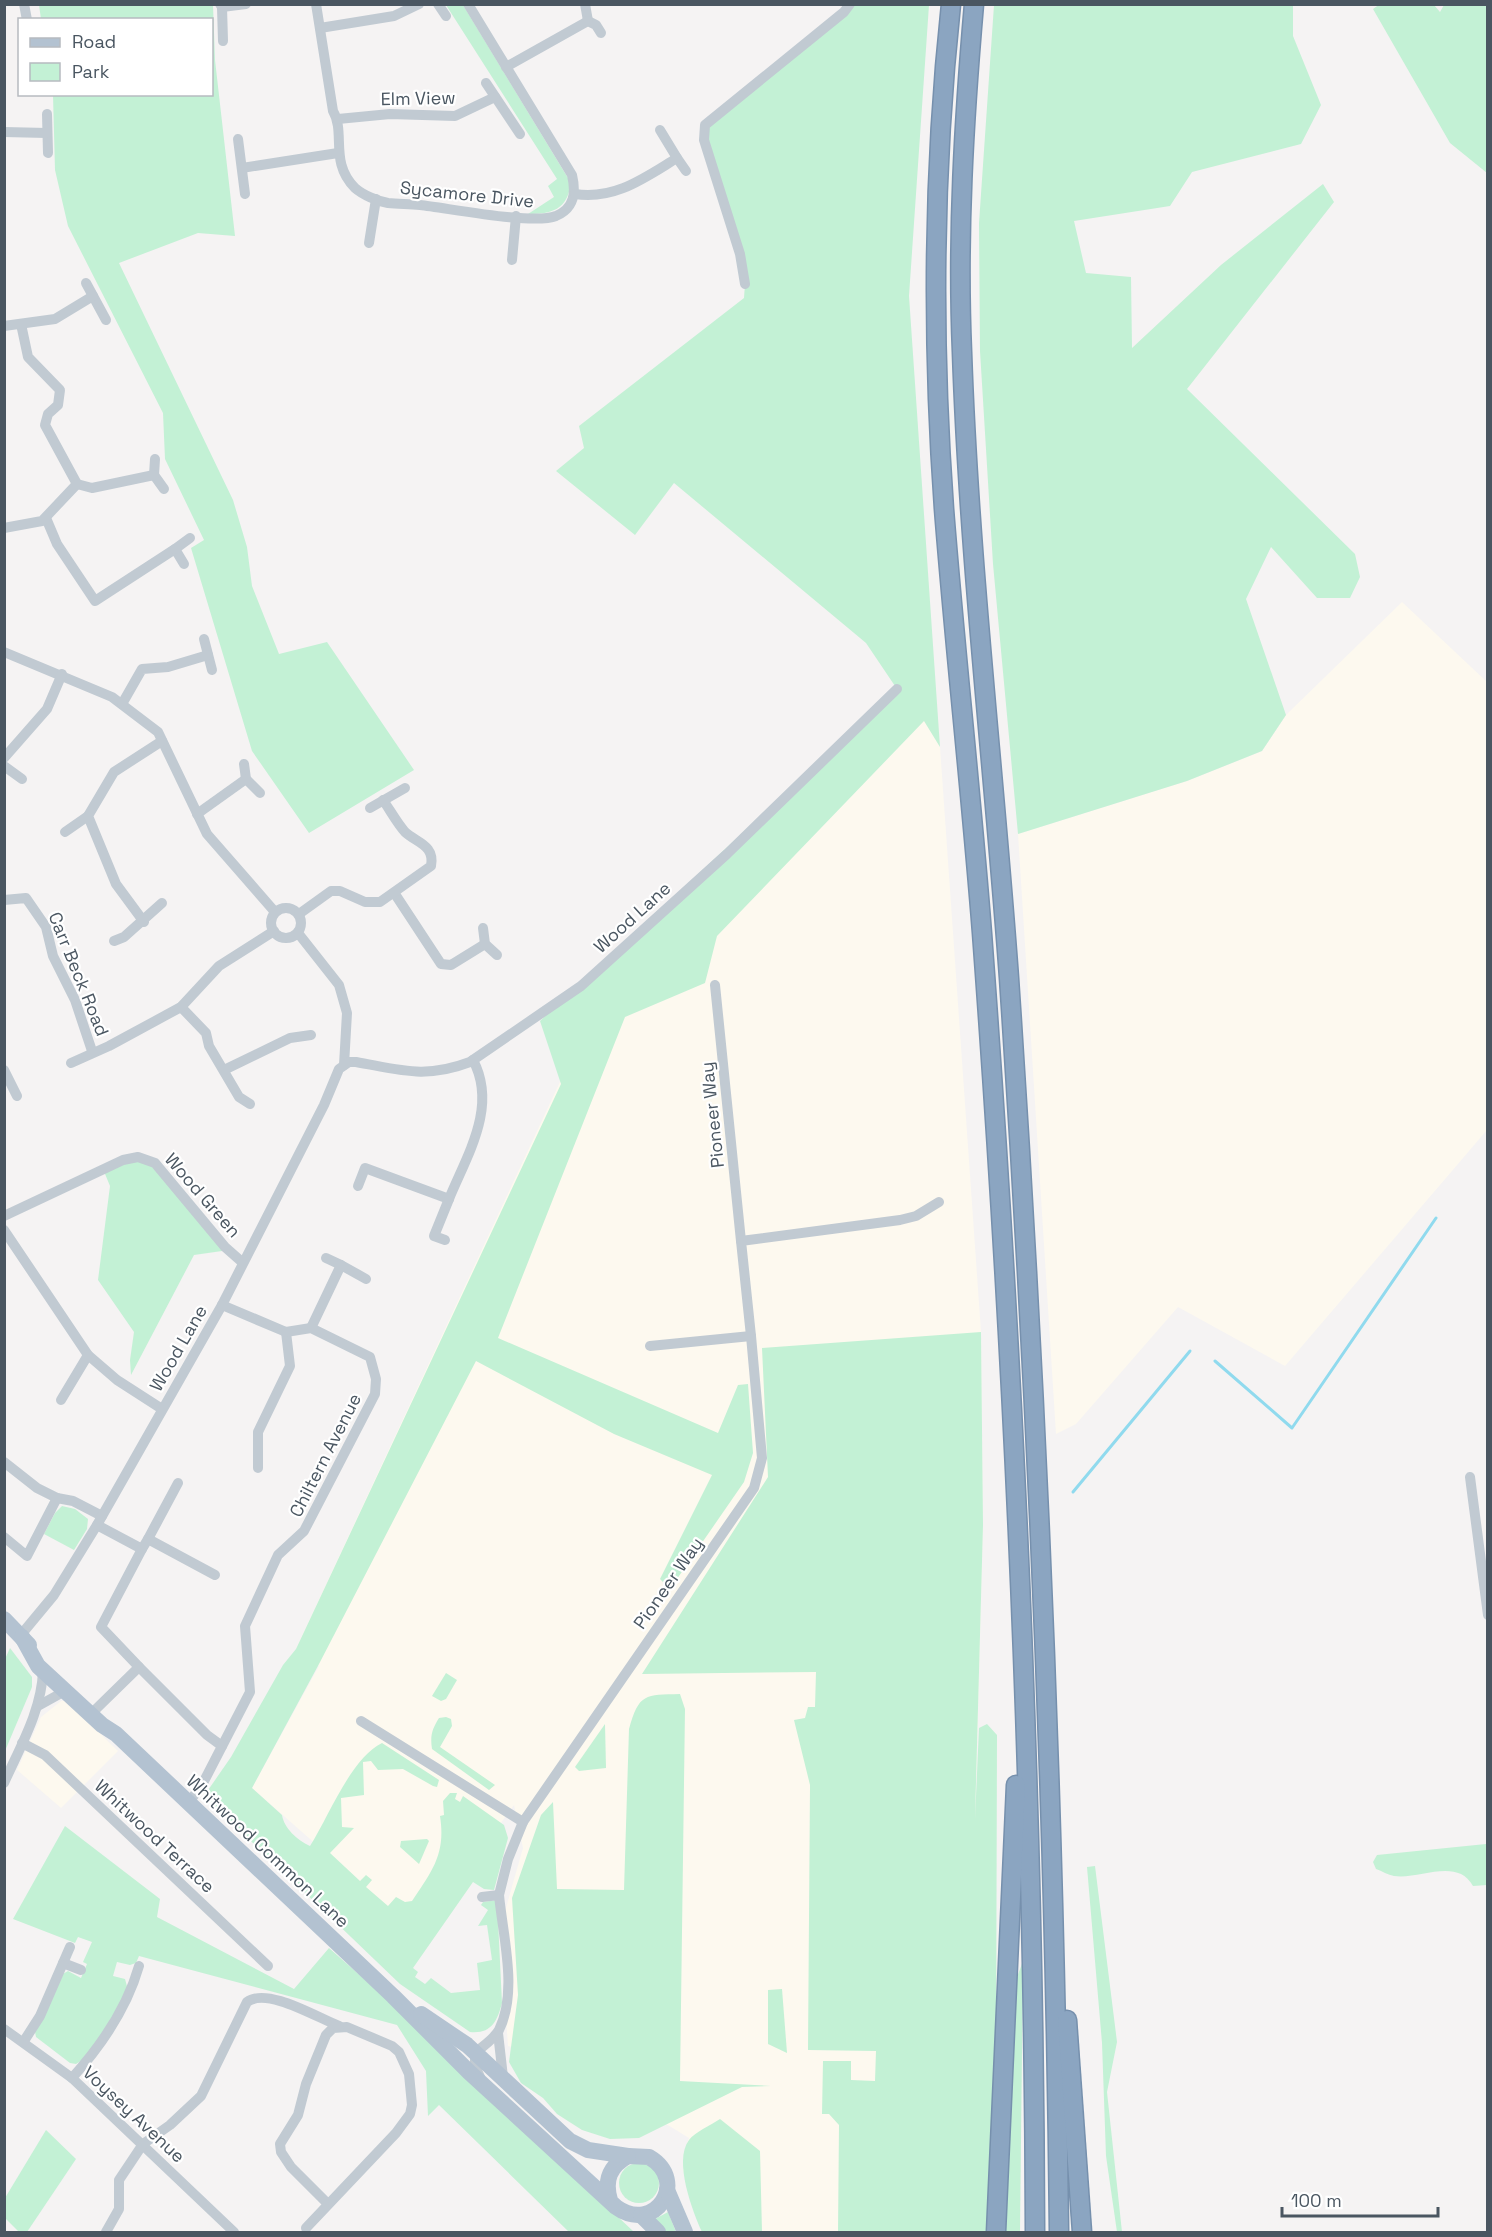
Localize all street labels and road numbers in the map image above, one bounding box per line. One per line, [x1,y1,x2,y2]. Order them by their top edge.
street label: Elm View [380,86,456,110]
street label: Sycamore Drive [399,176,535,212]
street label: Wood Lane [589,876,675,958]
street label: Carr Beck Road [44,909,114,1039]
street label: Pioneer Way [695,1061,729,1169]
street label: Wood Green [160,1148,246,1242]
street label: Wood Lane [144,1301,212,1395]
street label: Chiltern Avenue [284,1389,366,1521]
street label: Pioneer Way [628,1533,708,1633]
street label: Whitwood Common Lane [182,1769,354,1933]
street label: Whitwood Terrace [90,1774,220,1898]
street label: Voysey Avenue [78,2061,190,2167]

